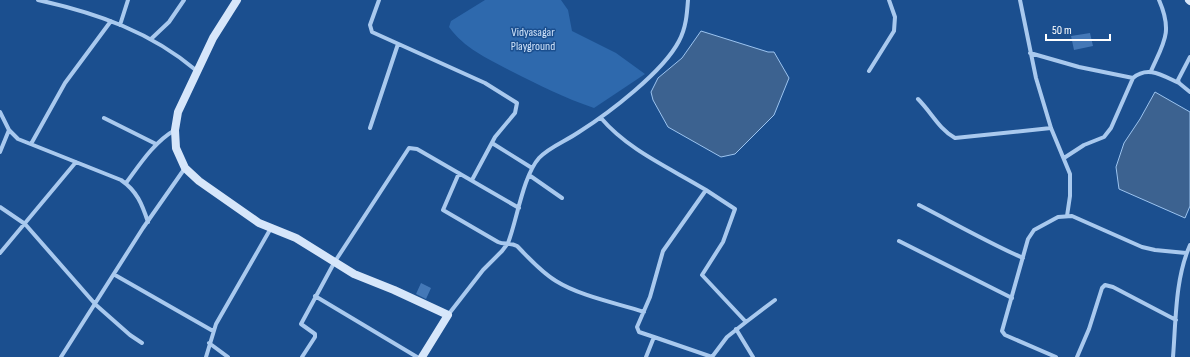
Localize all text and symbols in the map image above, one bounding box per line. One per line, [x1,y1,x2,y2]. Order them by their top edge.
scale bar [1046,16,1110,42]
text: 50 m [1052,23,1072,38]
park label: Vidyasagar Playground [511,25,555,54]

